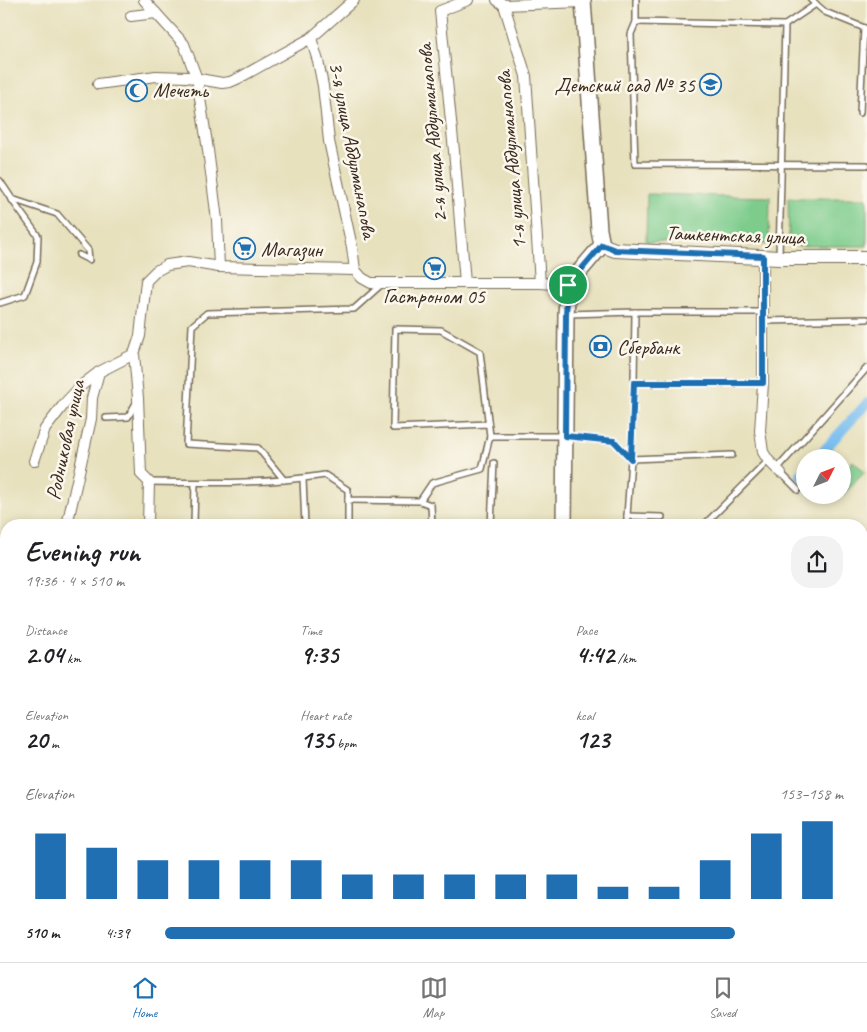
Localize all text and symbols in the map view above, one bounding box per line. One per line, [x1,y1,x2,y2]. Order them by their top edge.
street label: 2-я улица Абдулманапова [411,40,453,223]
street label: 3-я улица Абдулманапова [323,60,383,243]
street label: 1-я улица Абдулманапова [490,67,532,250]
place label: Детский сад № 35 [554,72,697,98]
school or university icon: Детский сад № 35 [699,73,723,97]
place label: Мечеть [153,77,210,103]
mosque icon: Мечеть [125,78,149,102]
street label: Ташкентская улица [665,220,807,250]
place label: Магазин [261,236,324,262]
supermarket icon: Магазин [233,237,257,261]
supermarket icon: Гастроном 05 [422,257,446,281]
pin [547,264,589,306]
icon: arrive [554,271,582,299]
place label: Гастроном 05 [383,283,487,309]
place label: Сбербанк [617,334,682,360]
bank icon: Сбербанк [589,335,613,359]
street label: Родниковая улица [40,376,91,502]
north arrow [796,449,851,504]
map controls [796,449,851,504]
text: Evening run [25,534,140,569]
button: share [791,536,843,588]
text: 19:36 · 4 × 510 m [25,571,124,591]
text: Distance [25,622,67,639]
text: Time [300,622,322,639]
text: Pace [576,622,597,639]
text: 2.04 [25,639,64,671]
text: 9:35 [300,639,338,671]
text: 4:42 [576,639,614,671]
text: km [64,650,81,667]
text: /km [614,650,636,667]
text: Elevation [25,707,68,724]
text: Heart rate [300,707,351,724]
text: kcal [576,707,594,724]
text: 20 [25,724,48,756]
text: 135 [300,724,334,756]
text: 123 [576,724,609,756]
text: m [48,735,59,752]
text: bpm [334,735,356,752]
text: Elevation [25,784,74,804]
text: 153–158 m [780,784,843,804]
text: 510 m [25,923,59,943]
text: 4:39 [105,923,130,943]
tab: Home [131,974,159,1021]
tab: Map [420,974,448,1021]
tab: Saved [709,974,737,1021]

